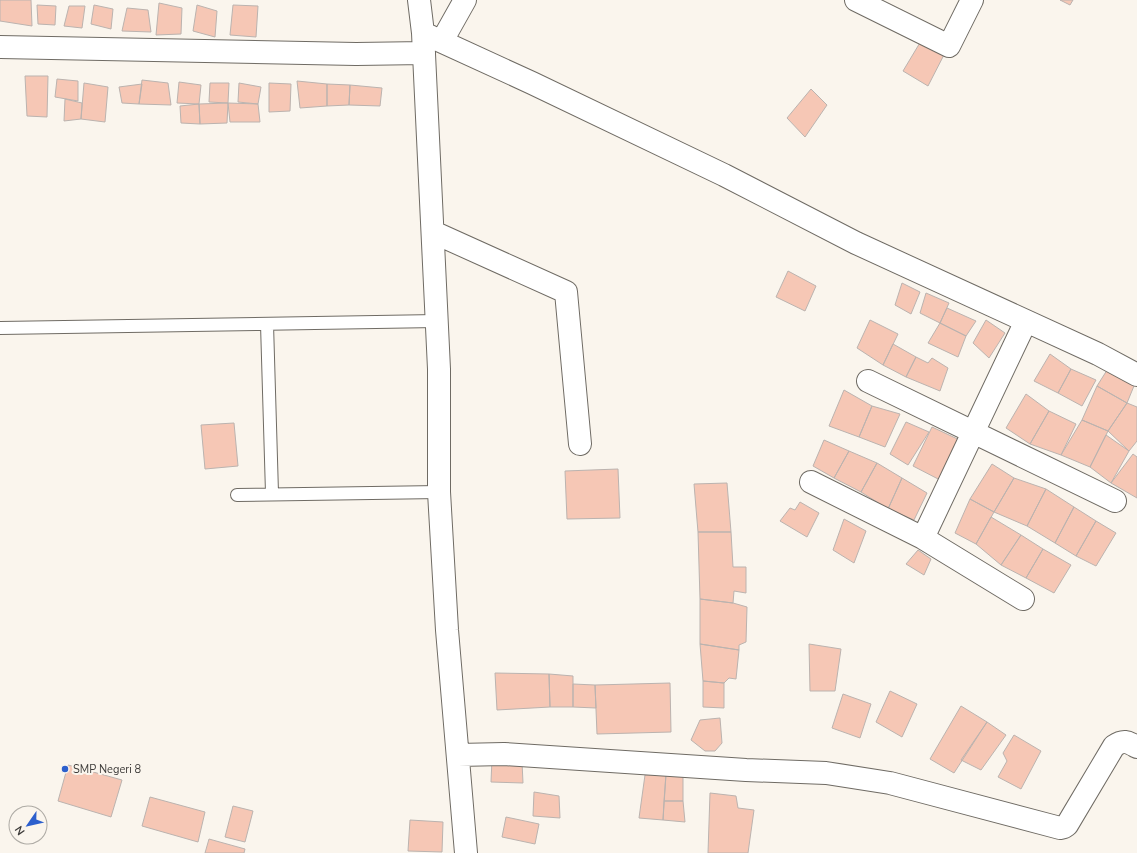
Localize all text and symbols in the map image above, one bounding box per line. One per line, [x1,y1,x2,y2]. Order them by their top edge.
place label: SMP Negeri 8 [73,762,142,777]
marker: SMP Negeri 8 [60,764,70,774]
north arrow [8,805,48,845]
text: N [12,823,29,838]

